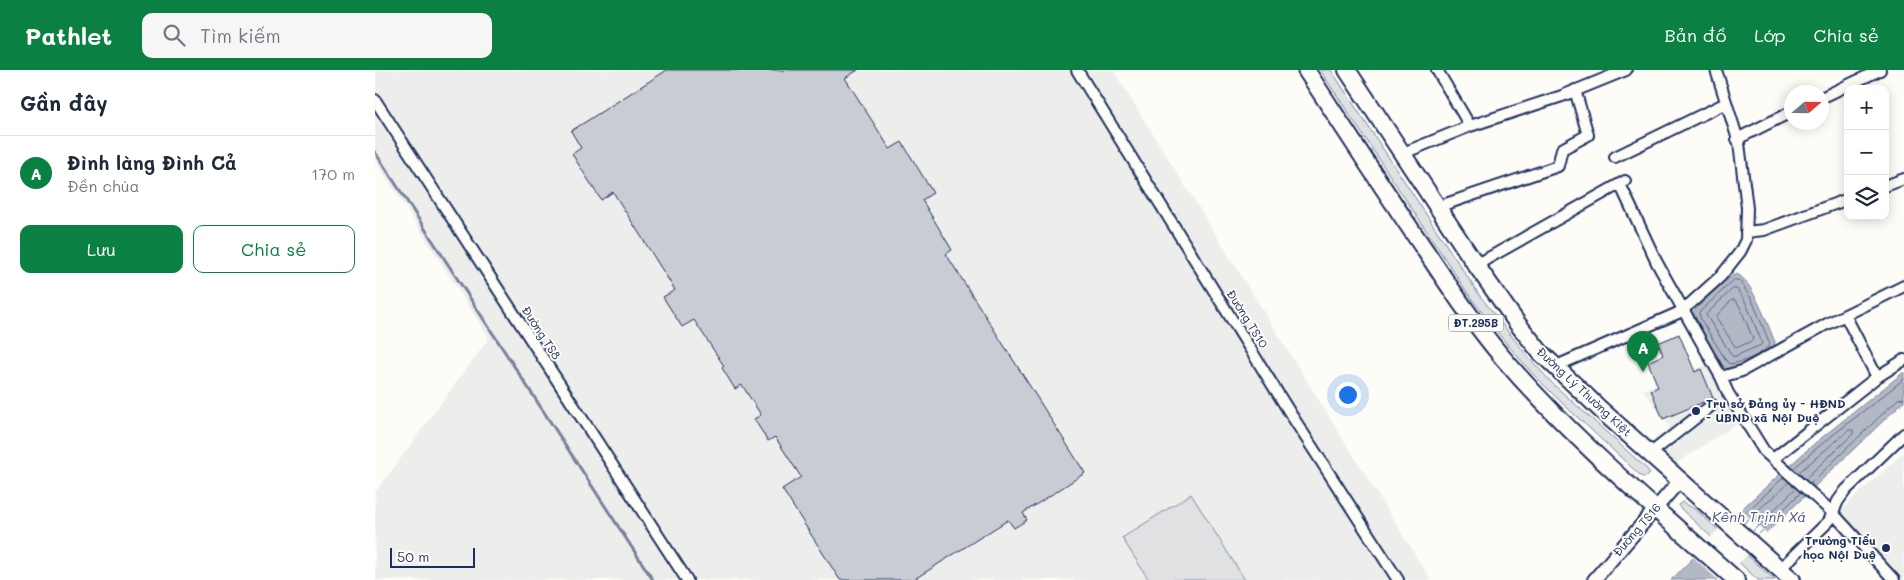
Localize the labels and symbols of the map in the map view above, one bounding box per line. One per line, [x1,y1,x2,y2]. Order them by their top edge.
north arrow [1784,85,1829,130]
street label: Đường TS10 [1224,286,1272,351]
street label: Đường TS8 [519,303,565,362]
road number: ĐT.295B [1449,314,1503,332]
pin: A [1627,331,1659,372]
street label: Đường Lý Thường Kiệt [1534,343,1636,440]
your location [1335,382,1361,408]
place label: Trụ sở Đảng ủy - HĐND - UBND xã Nội Duệ [1706,395,1846,425]
marker: Trụ sở Đảng ủy - HĐND - UBND xã Nội Duệ [1690,405,1702,417]
street label: Đường TS16 [1609,499,1664,559]
water label: Kênh Trịnh Xá [1712,507,1806,526]
place label: Trường Tiểu học Nội Duệ [1803,532,1876,562]
marker: Trường Tiểu học Nội Duệ [1880,542,1892,554]
scale bar [390,545,475,568]

